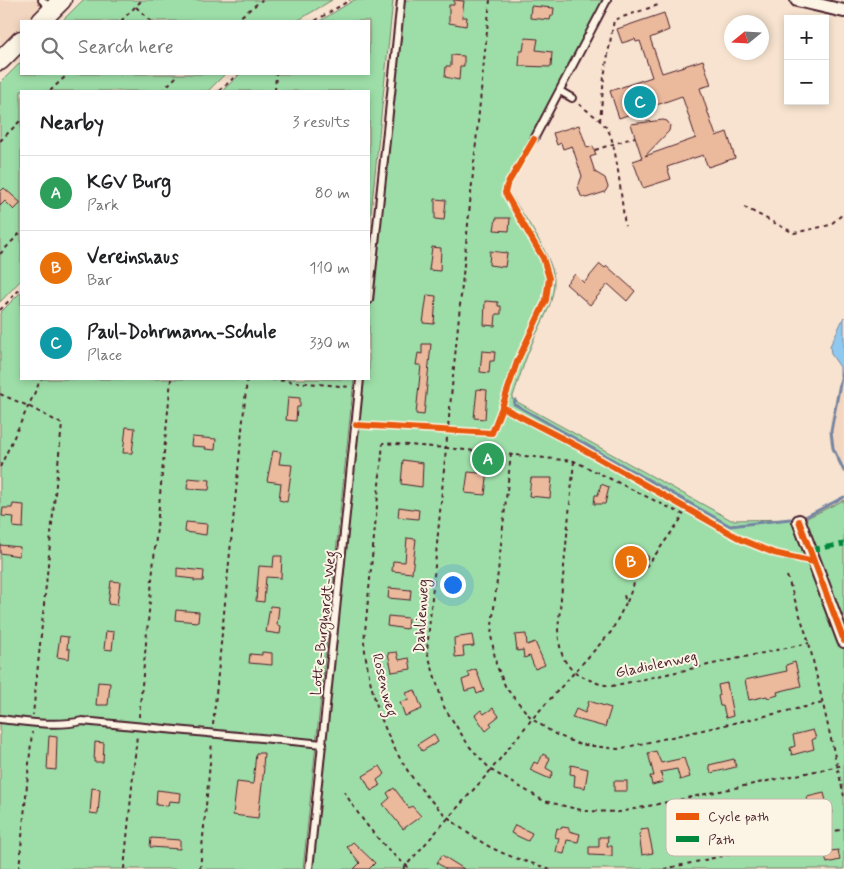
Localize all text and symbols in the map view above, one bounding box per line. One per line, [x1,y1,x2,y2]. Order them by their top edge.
north arrow [724,15,769,60]
map controls [784,15,829,105]
button: + [784,15,829,60]
search box [20,20,370,75]
icon: search [38,34,66,62]
text: Search here [78,35,174,60]
button: − [784,60,829,105]
pin: C [624,83,656,121]
text: Nearby [40,109,104,137]
text: 3 results [292,112,350,133]
text: KGV Burg [87,170,171,195]
text: A [51,183,61,204]
text: 80 m [315,183,350,204]
text: Park [87,195,119,216]
text: Vereinshaus [87,245,179,270]
text: B [51,258,61,279]
text: 110 m [309,258,350,279]
text: Bar [87,270,112,291]
text: Paul-Dohrmann-Schule [87,320,277,345]
text: C [50,333,62,354]
text: 330 m [309,333,350,354]
text: Place [87,345,122,366]
pin: A [472,440,504,478]
pin: B [615,543,647,581]
street label: Lotte-Burghardt-Weg [306,549,343,697]
your location [440,572,466,598]
street label: Dahlienweg [410,579,435,654]
street label: Gladiolenweg [614,647,699,683]
street label: Rosenweg [366,651,402,719]
legend [666,799,832,856]
text: Cycle path [708,808,769,826]
text: Path [708,831,735,849]

